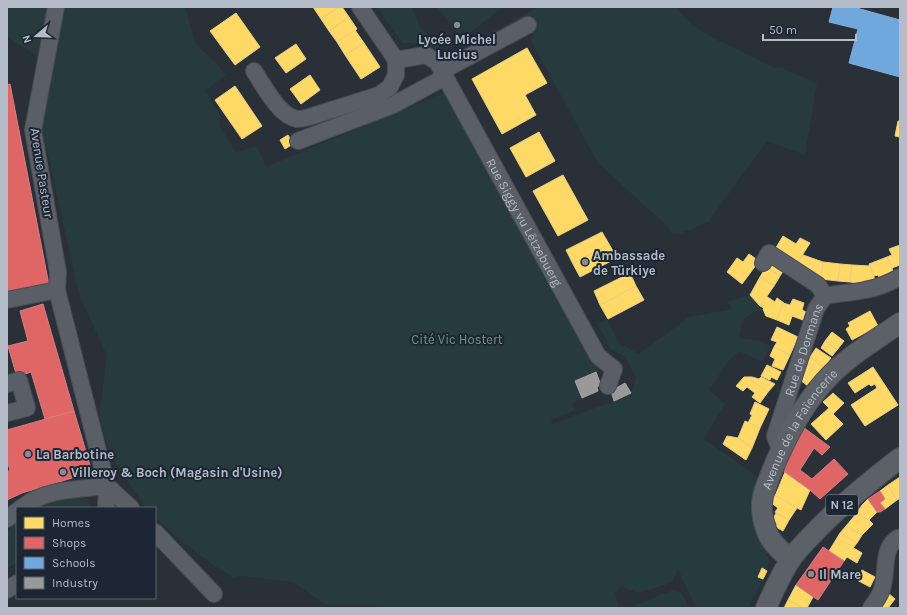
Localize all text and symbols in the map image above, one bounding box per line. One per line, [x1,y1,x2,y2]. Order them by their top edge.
north arrow [16,16,56,56]
scale bar [763,16,856,42]
marker: Lycée Michel Lucius [452,20,462,30]
text: 50 m [769,23,797,37]
place label: Lycée Michel Lucius [418,32,496,62]
text: N [20,33,34,45]
street label: Avenue Pasteur [27,127,57,219]
street label: Rue Siggy vu Lëtzebuerg [484,156,566,289]
place label: Ambassade de Türkiye [593,248,665,278]
marker: Ambassade de Türkiye [580,257,590,267]
street label: Rue de Dormans [781,299,826,398]
park label: Cité Vic Hostert [411,332,503,347]
street label: Avenue de la Faïencerie [758,365,840,491]
place label: La Barbotine [36,447,114,462]
marker: La Barbotine [23,449,33,459]
place label: Villeroy & Boch (Magasin d'Usine) [71,465,283,480]
marker: Villeroy & Boch (Magasin d'Usine) [58,467,68,477]
road number: N 12 [826,495,858,515]
legend [16,507,156,599]
text: Homes [52,516,90,530]
text: Shops [52,536,86,550]
text: Schools [52,556,95,570]
place label: Il Mare [819,567,861,582]
marker: Il Mare [806,569,816,579]
text: Industry [52,576,98,590]

